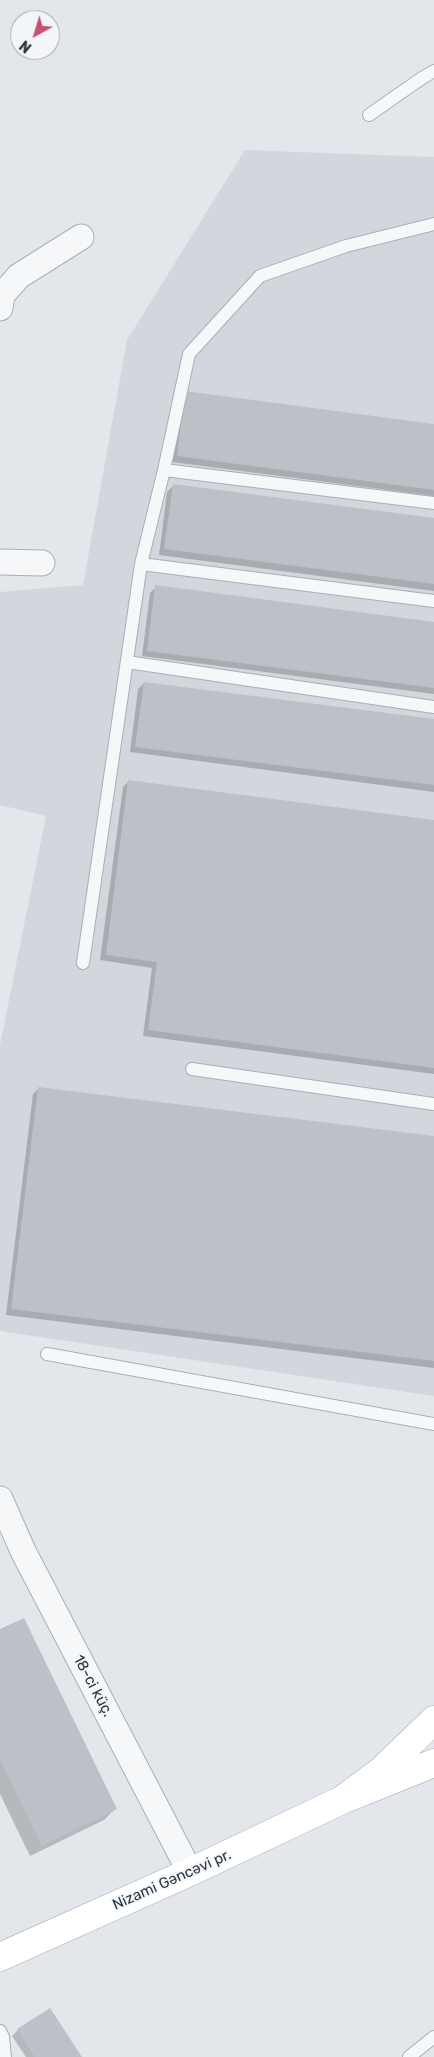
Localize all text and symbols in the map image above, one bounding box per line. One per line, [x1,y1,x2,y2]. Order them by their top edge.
north arrow [10,10,60,60]
text: N [17,36,35,56]
street label: 18-ci küç. [69,1652,117,1720]
street label: Nizami Gəncəvi pr. [110,1846,234,1914]

